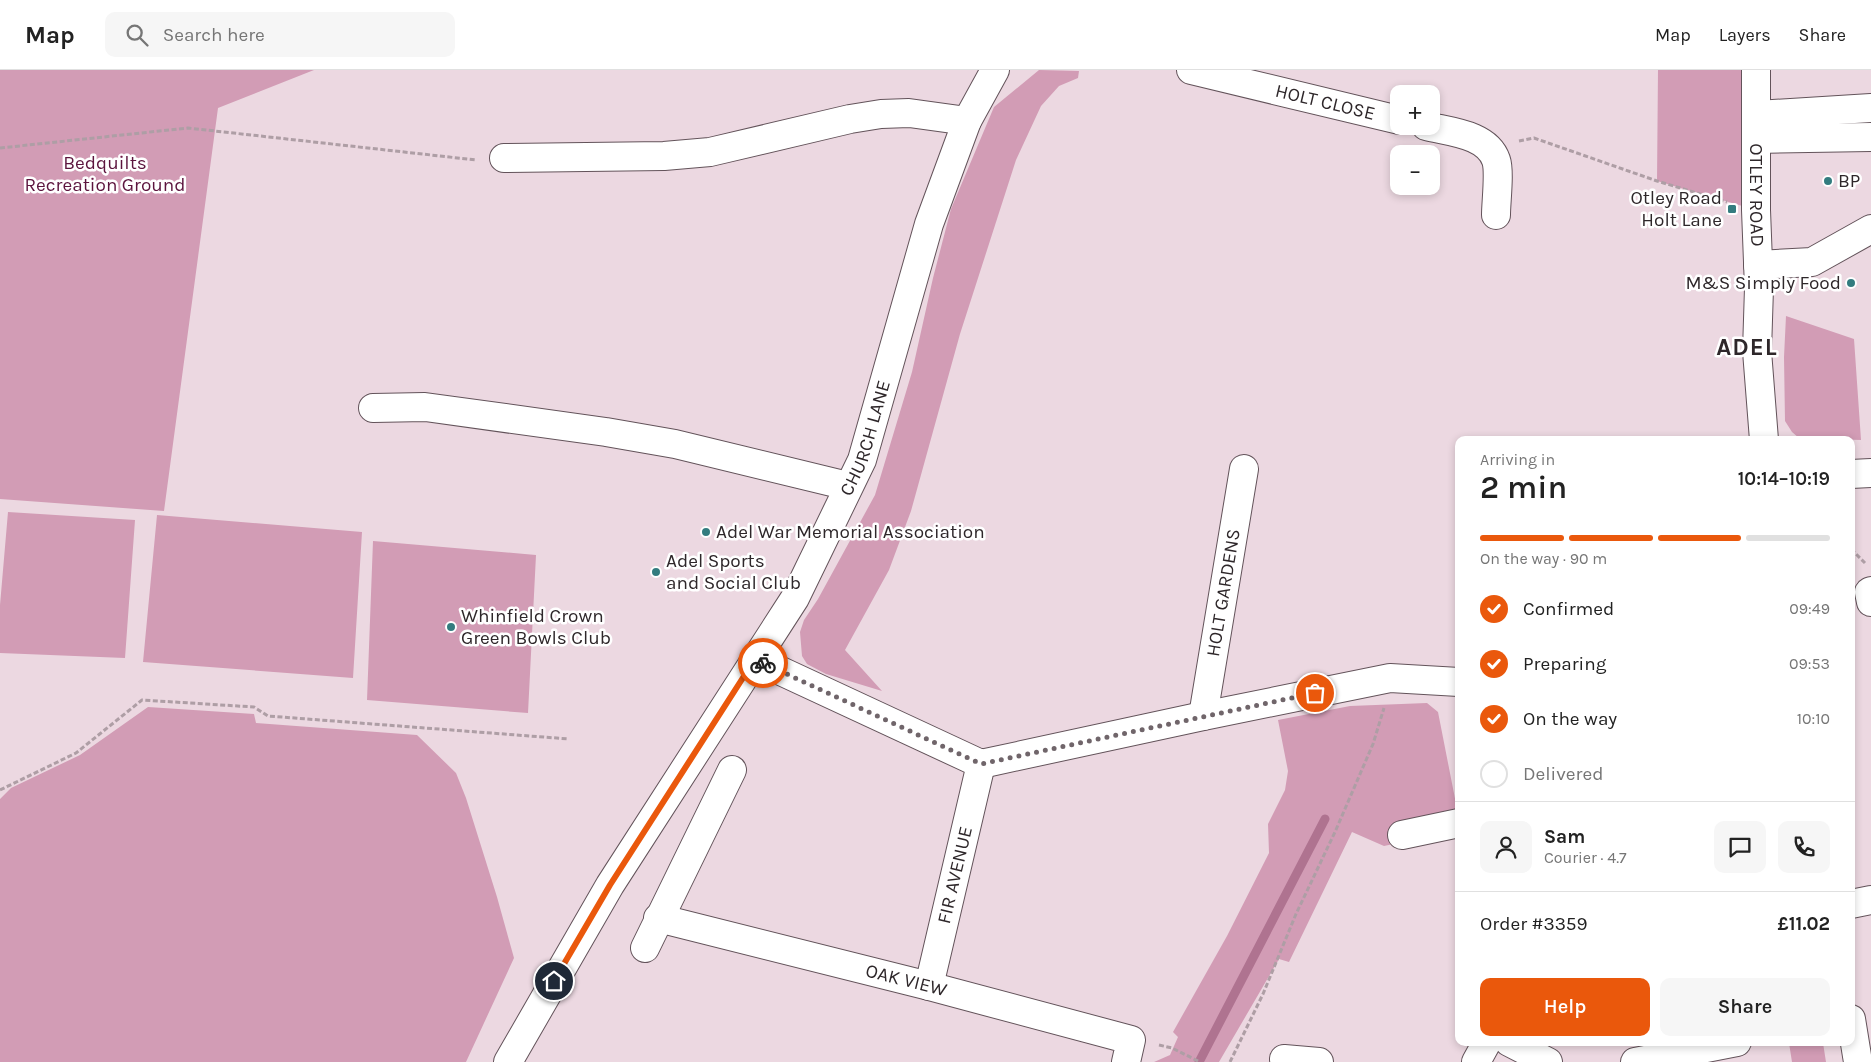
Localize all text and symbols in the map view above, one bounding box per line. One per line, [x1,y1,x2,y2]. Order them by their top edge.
search box [105,12,455,57]
text: Map [25,21,75,49]
icon: search [123,21,151,49]
text: Search here [163,24,265,46]
text: Map [1655,24,1691,46]
text: Layers [1719,24,1771,46]
text: Share [1799,24,1846,46]
street label: HOLT CLOSE [1273,80,1377,125]
map controls [1390,85,1440,195]
button: + [1390,85,1440,135]
street label: OTLEY ROAD [1745,143,1768,247]
button: − [1390,145,1440,195]
park label: Bedquilts Recreation Ground [24,152,186,196]
place label: BP [1838,170,1860,192]
marker: BP [1822,175,1834,187]
place label: Otley Road Holt Lane [1630,187,1722,231]
marker: Otley Road Holt Lane [1726,203,1738,215]
place label: M&S Simply Food [1685,272,1841,294]
marker: M&S Simply Food [1845,277,1857,289]
district label: ADEL [1716,333,1778,361]
street label: CHURCH LANE [835,378,895,499]
text: Arriving in [1480,450,1555,469]
text: 10:14–10:19 [1738,468,1830,490]
text: 2 min [1480,469,1567,506]
place label: Adel War Memorial Association [716,521,985,543]
marker: Adel War Memorial Association [700,526,712,538]
street label: HOLT GARDENS [1202,527,1245,658]
text: On the way · 90 m [1480,549,1607,568]
place label: Adel Sports and Social Club [666,550,801,594]
marker: Adel Sports and Social Club [650,566,662,578]
icon: check [1480,595,1508,623]
text: Confirmed [1523,598,1614,620]
text: 09:49 [1789,599,1830,618]
place label: Whinfield Crown Green Bowls Club [461,605,611,649]
marker: Whinfield Crown Green Bowls Club [445,621,457,633]
courier [738,638,788,688]
icon: bike [749,649,777,677]
icon: check [1480,650,1508,678]
text: Preparing [1523,653,1606,675]
text: 09:53 [1789,654,1830,673]
pin [1294,672,1336,714]
icon: bag [1301,679,1329,707]
icon: check [1480,705,1508,733]
text: On the way [1523,708,1617,730]
text: 10:10 [1797,709,1830,728]
text: Delivered [1523,763,1603,785]
button: person [1480,821,1532,873]
button: chat [1714,821,1766,873]
button: phone [1778,821,1830,873]
street label: FIR AVENUE [933,824,977,926]
text: Sam [1544,826,1585,848]
text: Courier · 4.7 [1544,848,1627,867]
text: Order #3359 [1480,913,1588,935]
text: £11.02 [1777,913,1830,935]
pin [533,960,575,1002]
street label: OAK VIEW [863,960,949,1001]
icon: home [540,967,568,995]
button: Help [1480,978,1650,1036]
button: Share [1660,978,1830,1036]

